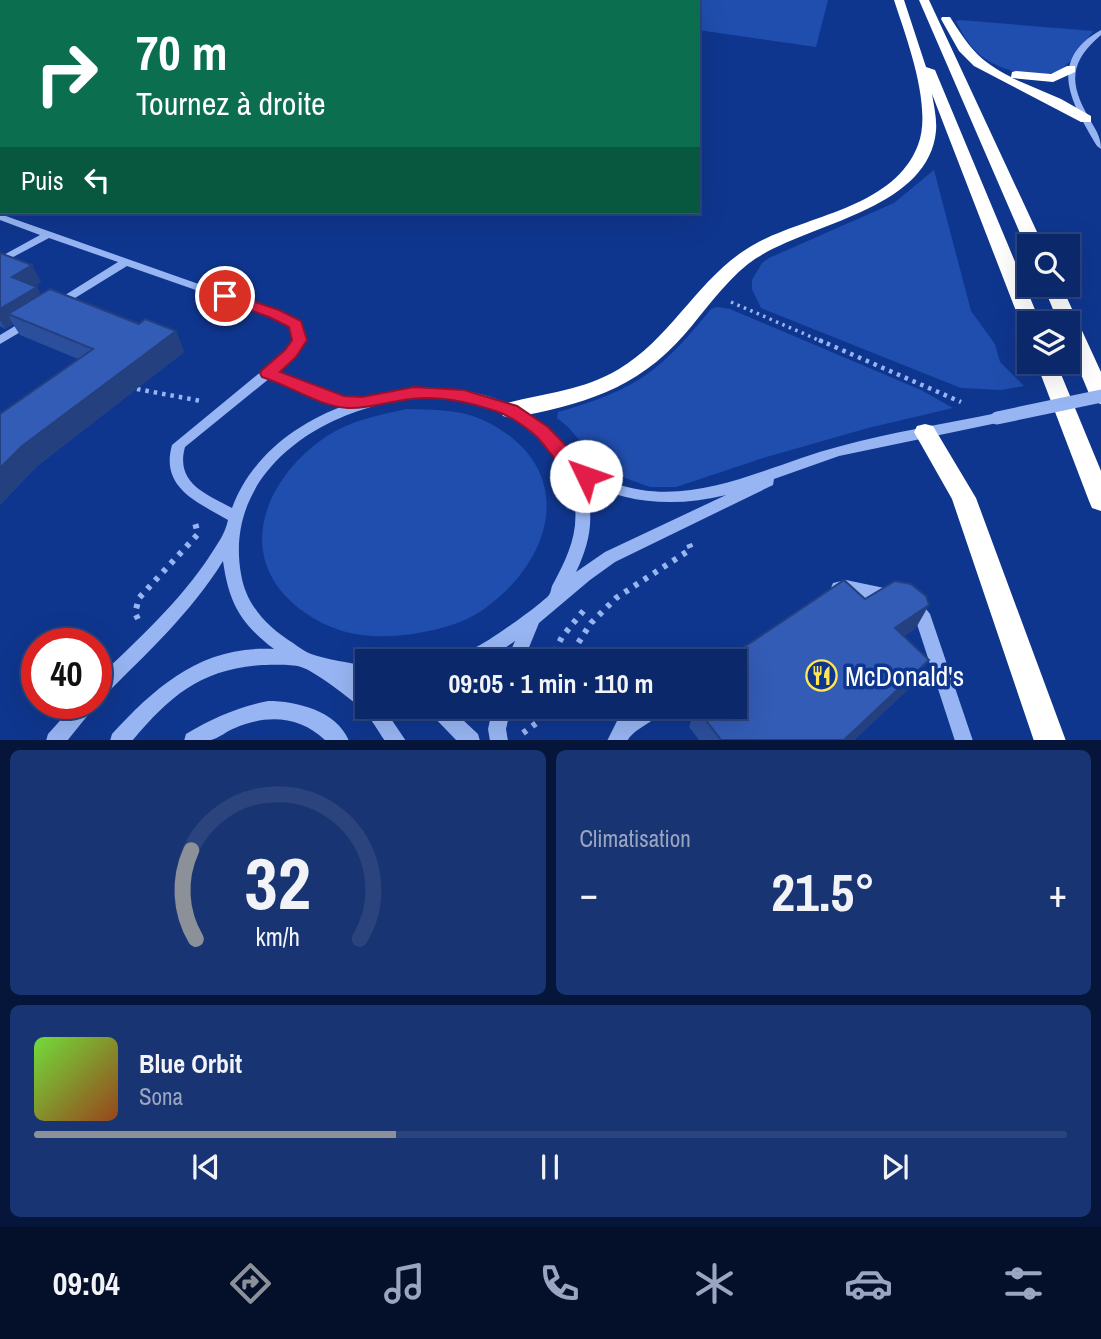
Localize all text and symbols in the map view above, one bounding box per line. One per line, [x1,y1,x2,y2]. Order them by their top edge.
text: 70 m [136,19,228,85]
icon: right [21,28,112,119]
text: Tournez à droite [136,82,326,125]
icon: left [78,161,116,199]
text: Puis [21,163,64,198]
map controls [1017,234,1080,374]
button: search [1017,234,1080,297]
pin [195,266,255,326]
icon: arrive [206,277,244,315]
button: layers [1017,311,1080,374]
position arrow [549,439,623,513]
speed limit sign: 40 [21,628,112,719]
place label: McDonald's [845,657,964,695]
restaurant icon: McDonald's [805,659,839,693]
text: 09:05 · 1 min · 110 m [448,666,654,701]
text: Climatisation [580,823,691,854]
text: 32 [245,834,311,932]
text: 21.5° [771,857,875,927]
text: − [580,868,598,919]
text: + [1049,868,1067,919]
text: km/h [256,919,300,953]
text: Blue Orbit [139,1046,242,1081]
text: Sona [139,1081,183,1112]
icon: previous [187,1148,225,1186]
icon: pause [531,1148,569,1186]
icon: next [876,1148,914,1186]
icon: directions [226,1259,275,1308]
icon: music [380,1259,429,1308]
icon: phone [535,1259,584,1308]
icon: climate [690,1259,739,1308]
icon: car [844,1259,893,1308]
icon: filters [999,1259,1048,1308]
text: 09:04 [53,1262,120,1305]

